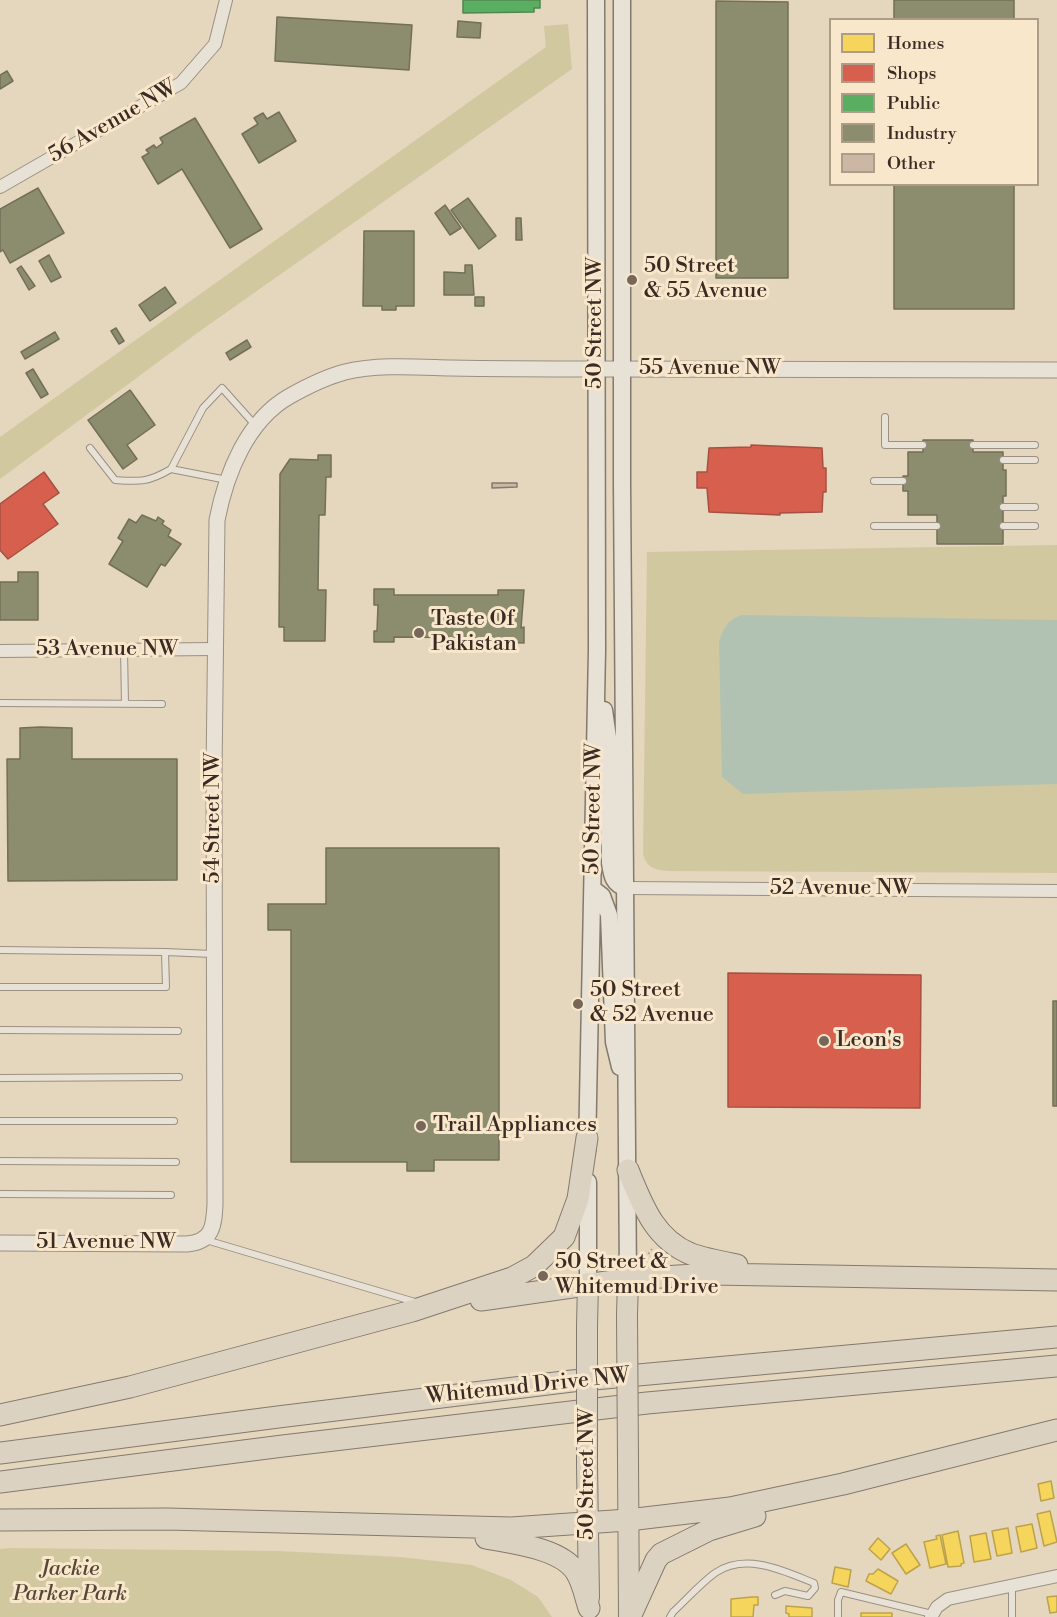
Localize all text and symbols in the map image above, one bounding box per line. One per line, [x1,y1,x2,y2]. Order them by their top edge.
legend [829,18,1039,186]
text: Homes [887,32,944,55]
text: Shops [887,62,936,85]
street label: 56 Avenue NW [44,75,182,169]
text: Public [887,92,940,115]
text: Industry [887,122,957,145]
text: Other [887,152,935,175]
place label: 50 Street & 55 Avenue [644,254,767,306]
street label: 50 Street NW [583,257,609,389]
marker: 50 Street & 55 Avenue [625,273,639,287]
street label: 55 Avenue NW [639,356,781,382]
place label: Taste Of Pakistan [431,607,517,658]
marker: Taste Of Pakistan [412,626,426,640]
street label: 53 Avenue NW [36,637,178,663]
street label: 50 Street NW [580,743,608,875]
street label: 54 Street NW [201,753,227,883]
street label: 52 Avenue NW [770,876,912,902]
place label: 50 Street & 52 Avenue [590,978,714,1030]
marker: 50 Street & 52 Avenue [571,997,585,1011]
place label: Leon's [836,1028,902,1054]
marker: Leon's [817,1034,831,1048]
place label: Trail Appliances [433,1113,597,1139]
marker: Trail Appliances [414,1119,428,1133]
street label: 51 Avenue NW [36,1230,176,1256]
place label: 50 Street & Whitemud Drive [555,1250,719,1302]
marker: 50 Street & Whitemud Drive [536,1269,550,1283]
street label: Whitemud Drive NW [425,1363,631,1411]
street label: 50 Street NW [575,1408,601,1540]
park label: Jackie Parker Park [13,1557,127,1609]

